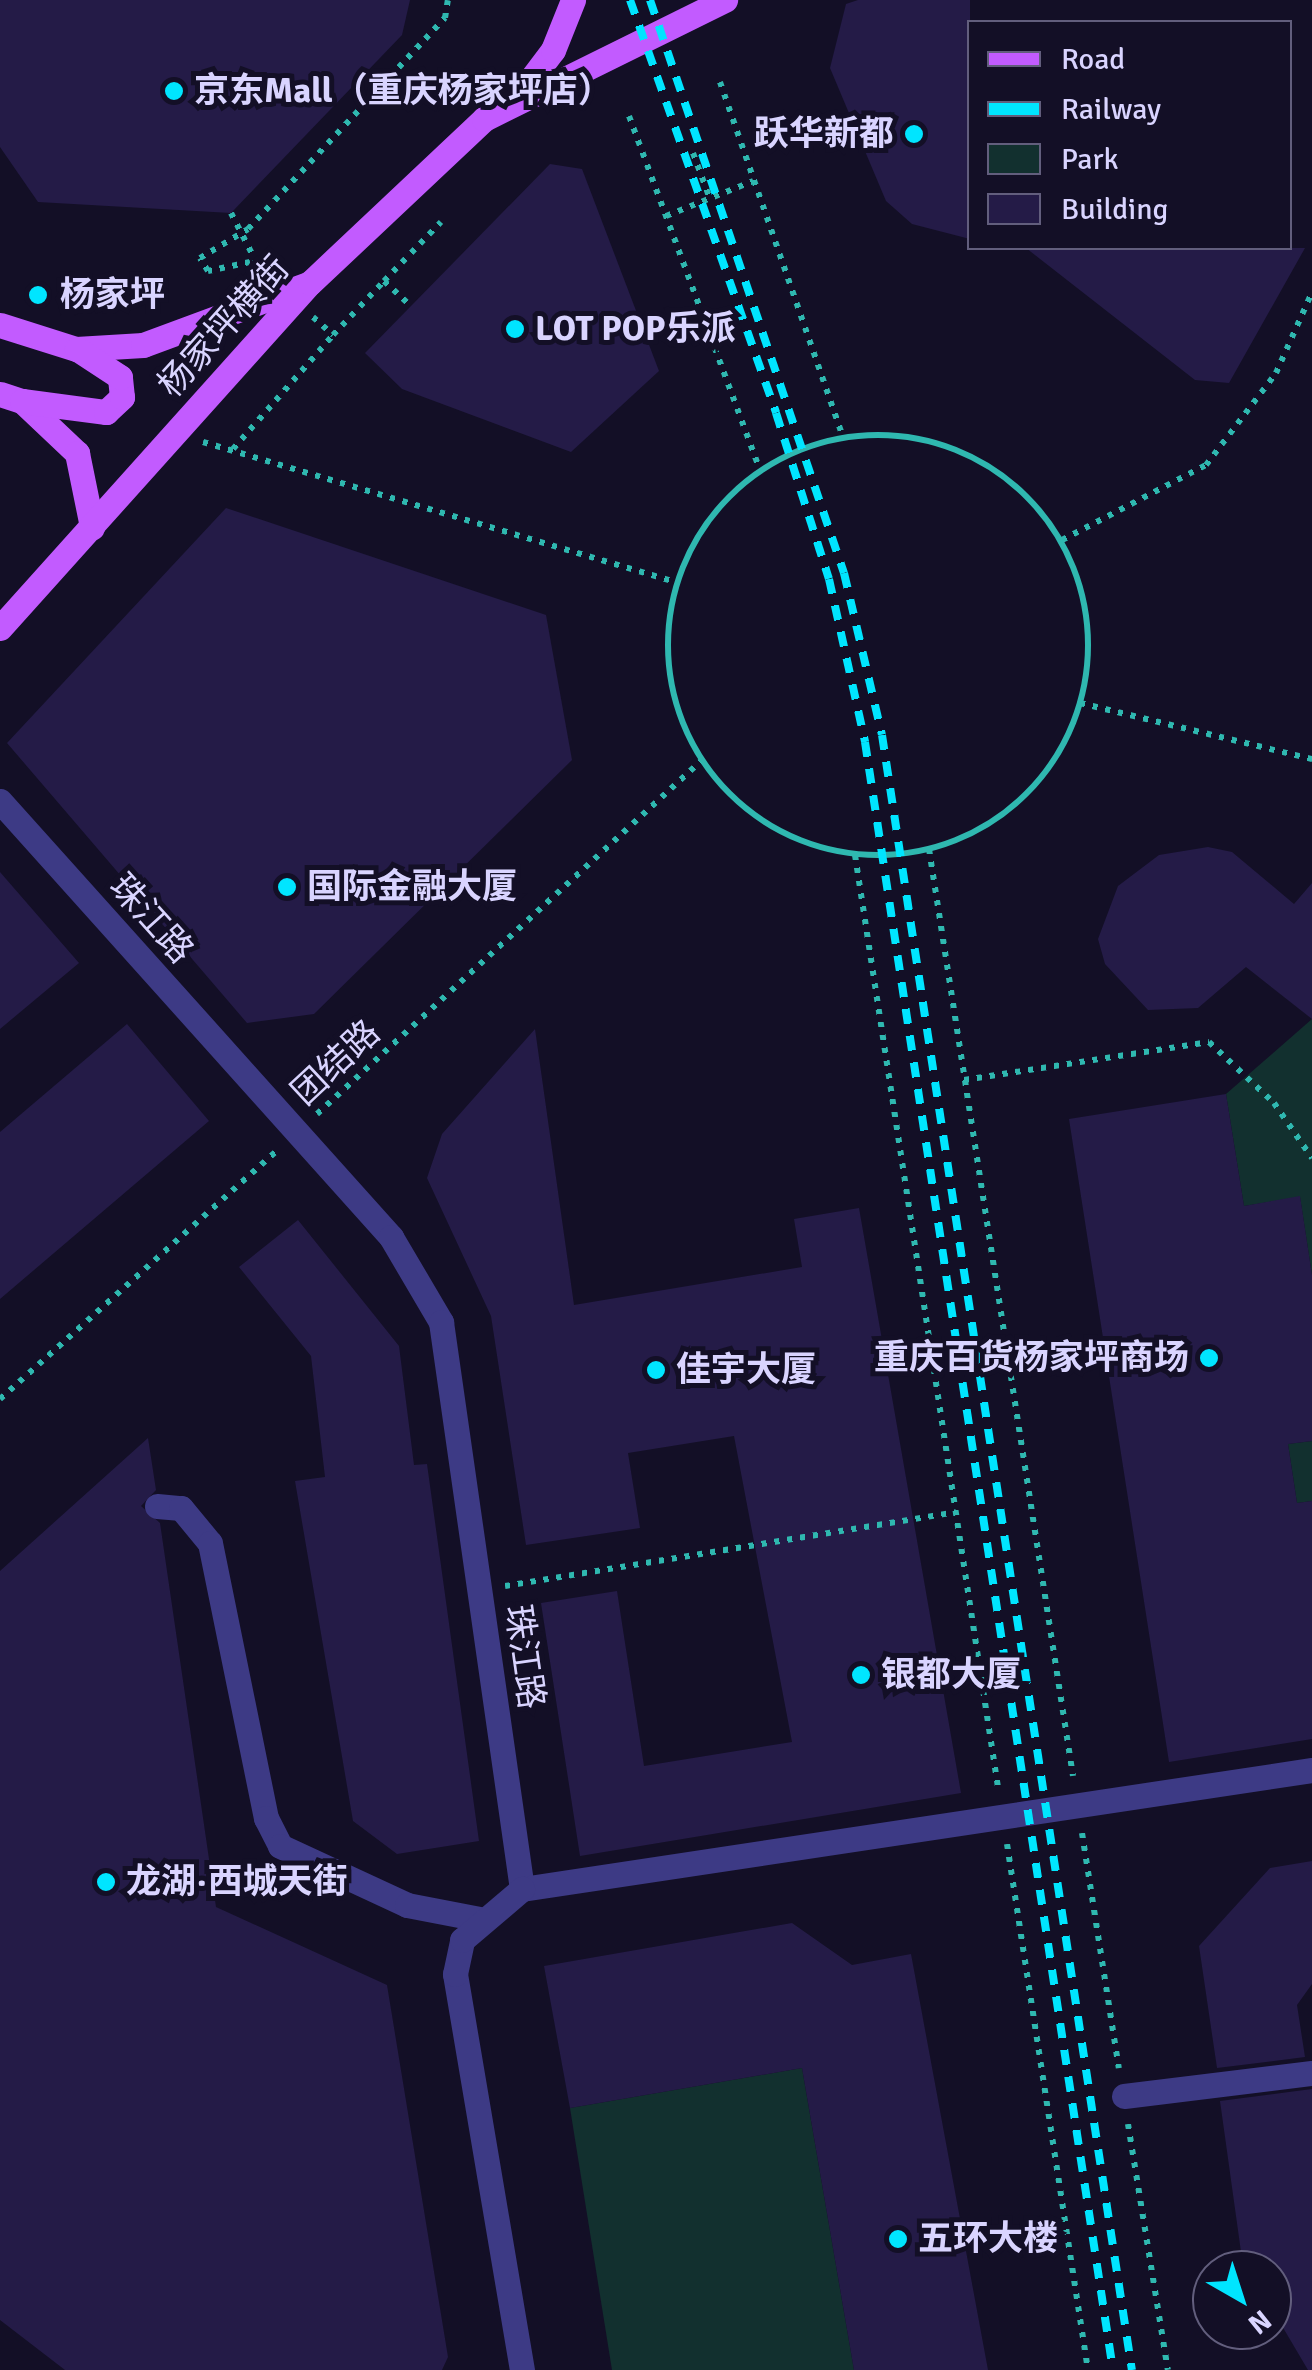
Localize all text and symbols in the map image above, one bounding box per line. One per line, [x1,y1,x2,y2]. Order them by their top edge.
legend [967,20,1292,250]
text: Road [1061,41,1125,78]
place label: 京东Mall（重庆杨家坪店） [194,70,613,112]
marker: 京东Mall（重庆杨家坪店） [163,80,185,102]
text: Railway [1061,91,1161,128]
place label: 跃华新都 [754,113,894,155]
marker: 跃华新都 [903,123,925,145]
text: Park [1061,141,1119,178]
text: Building [1061,191,1168,228]
street label: 杨家坪横街 [150,248,298,406]
place label: 杨家坪 [60,274,165,316]
marker: 杨家坪 [25,282,51,308]
place label: LOT POP乐派 [535,308,736,350]
marker: LOT POP乐派 [504,318,526,340]
street label: 珠江路 [100,866,202,972]
place label: 国际金融大厦 [307,866,517,908]
marker: 国际金融大厦 [276,876,298,898]
street label: 团结路 [283,1012,389,1114]
place label: 重庆百货杨家坪商场 [874,1337,1189,1379]
marker: 重庆百货杨家坪商场 [1198,1347,1220,1369]
place label: 佳宇大厦 [676,1349,816,1391]
marker: 佳宇大厦 [645,1359,667,1381]
street label: 珠江路 [496,1602,552,1712]
place label: 银都大厦 [881,1654,1021,1696]
marker: 银都大厦 [850,1664,872,1686]
place label: 龙湖·西城天街 [126,1861,348,1903]
marker: 龙湖·西城天街 [95,1871,117,1893]
place label: 五环大楼 [918,2218,1058,2260]
marker: 五环大楼 [887,2228,909,2250]
north arrow [1192,2250,1292,2350]
text: N [1241,2302,1278,2341]

